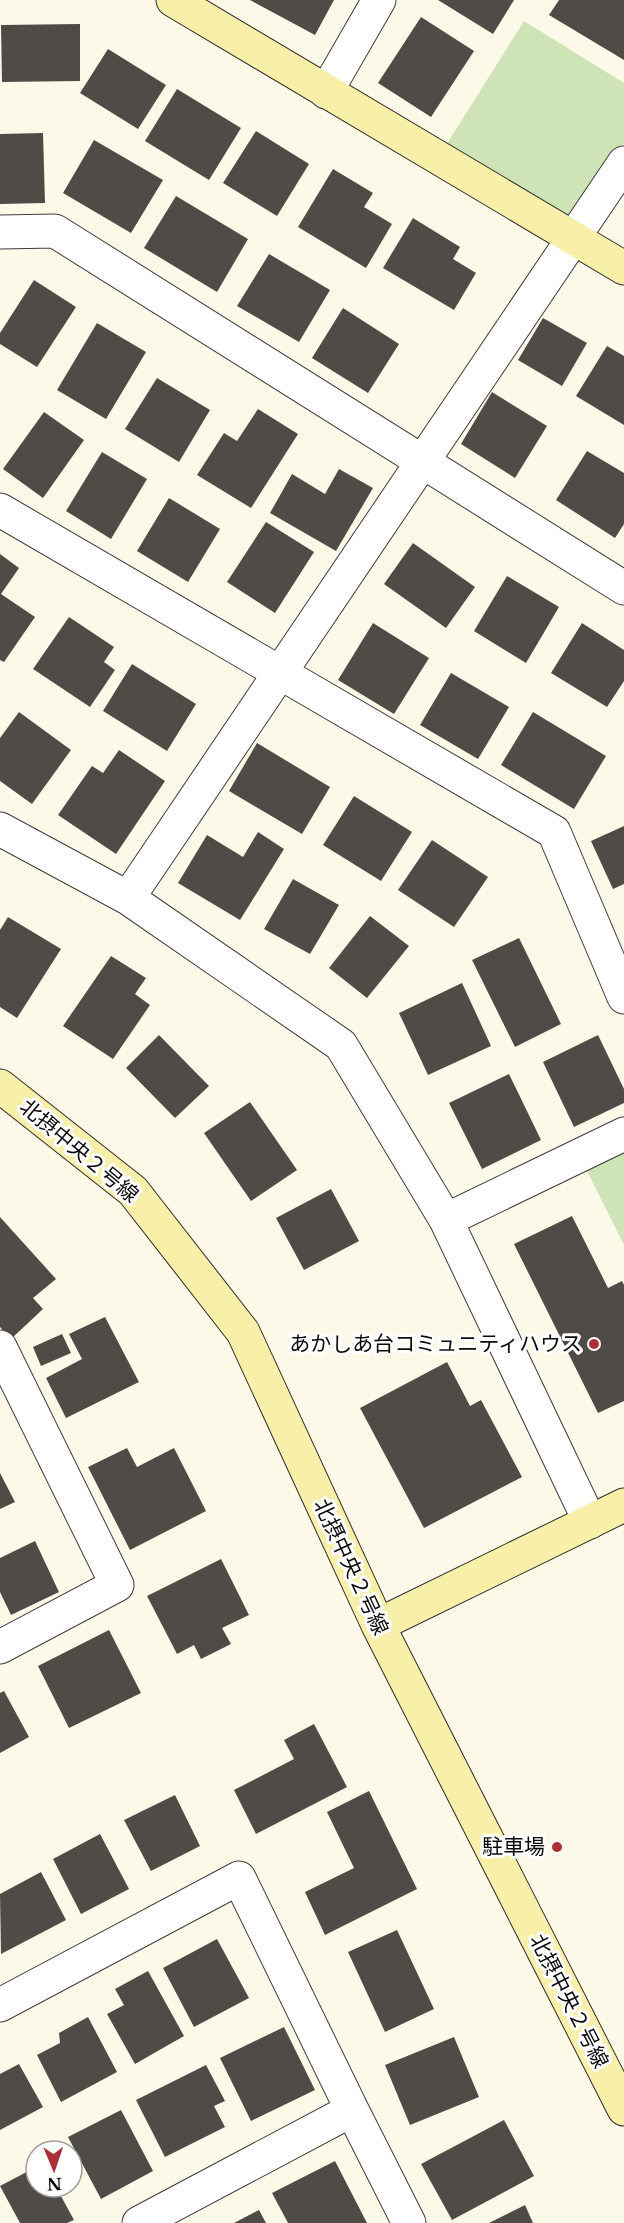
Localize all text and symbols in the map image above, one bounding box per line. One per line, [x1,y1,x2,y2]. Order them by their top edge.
street label: 北摂中央２号線 [14,1094,144,1208]
place label: あかしあ台コミュニティハウス [289,1331,582,1357]
marker: あかしあ台コミュニティハウス [587,1337,601,1351]
street label: 北摂中央２号線 [308,1495,394,1639]
place label: 駐車場 [482,1834,545,1860]
marker: 駐車場 [550,1840,564,1854]
street label: 北摂中央２号線 [524,1930,614,2072]
north arrow [24,2139,84,2199]
text: N [47,2174,62,2194]

